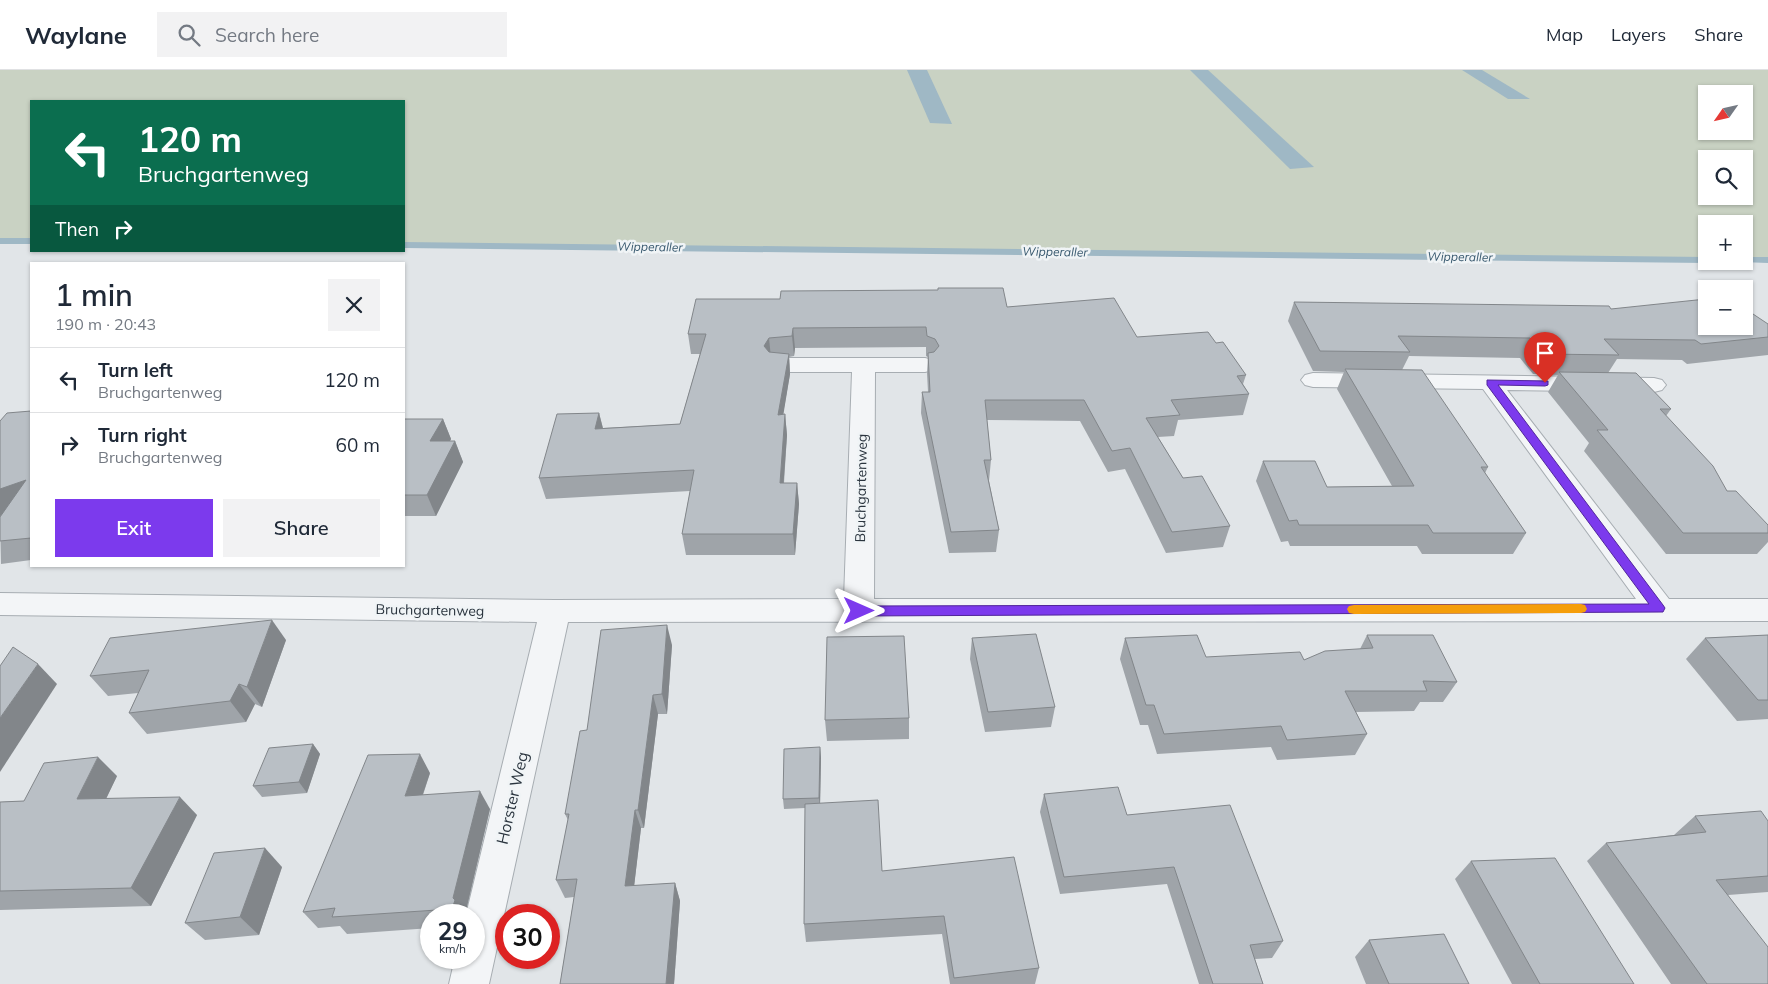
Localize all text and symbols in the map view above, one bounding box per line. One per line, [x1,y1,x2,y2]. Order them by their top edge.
search box [157,12,507,57]
text: Waylane [25,20,127,50]
icon: search [175,21,203,49]
text: Search here [215,23,319,47]
text: Map [1546,23,1583,46]
text: Layers [1611,23,1666,46]
text: Share [1694,23,1743,46]
north arrow [1698,85,1752,140]
map controls [1698,85,1753,335]
text: 120 m [138,117,242,161]
icon: left [55,120,120,185]
button: search [1698,150,1753,205]
text: Bruchgartenweg [138,160,309,188]
icon: right [109,215,137,243]
button: + [1698,215,1753,270]
text: Then [55,217,99,241]
water label: Wipperaller [617,238,683,255]
water label: Wipperaller [1022,243,1088,260]
water label: Wipperaller [1427,248,1493,265]
text: 1 min [55,276,133,314]
button: close [328,279,380,331]
button: − [1698,280,1753,335]
text: 190 m · 20:43 [55,314,156,334]
pin [1524,332,1566,383]
icon: arrive [1531,339,1559,367]
text: Turn left [98,358,173,382]
icon: left [55,366,83,394]
text: 120 m [324,368,380,392]
text: Bruchgartenweg [98,382,222,402]
text: Turn right [98,423,187,447]
icon: right [55,431,83,459]
text: 60 m [336,433,380,457]
street label: Bruchgartenweg [851,433,871,543]
text: Bruchgartenweg [98,447,222,467]
button: Exit [55,499,213,557]
button: Share [223,499,380,557]
position arrow [832,584,884,636]
street label: Bruchgartenweg [375,600,485,620]
street label: Horster Weg [492,750,532,846]
speed limit sign: 30 [495,904,560,969]
text: 29 [437,915,468,946]
text: km/h [439,941,466,956]

